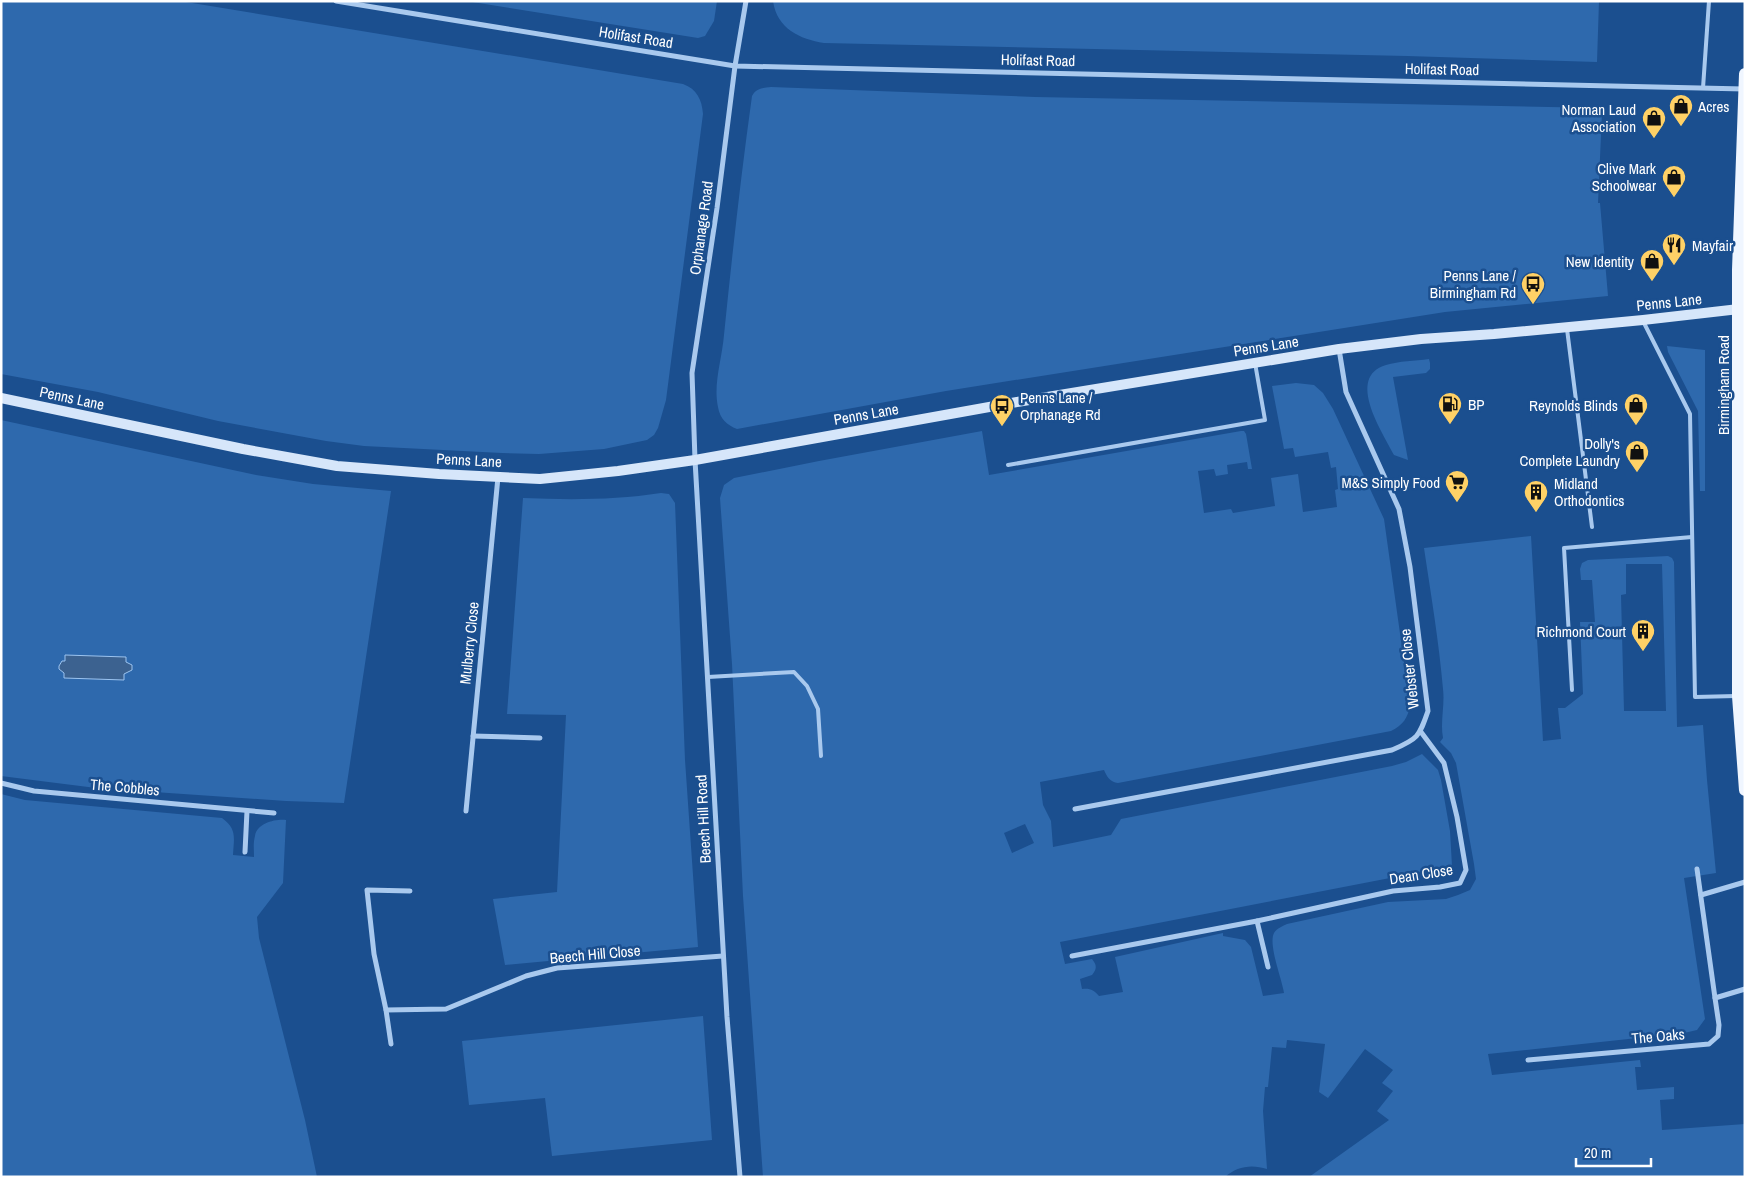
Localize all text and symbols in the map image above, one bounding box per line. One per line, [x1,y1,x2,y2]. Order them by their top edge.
street label: Holifast Road [598,21,674,53]
street label: Holifast Road [1001,49,1075,71]
street label: Holifast Road [1405,58,1479,80]
shop icon: Acres [1668,93,1694,127]
place label: Acres [1697,96,1729,117]
place label: Norman Laud Association [1561,99,1636,137]
shop icon: Norman Laud Association [1641,105,1667,139]
place label: Clive Mark Schoolwear [1592,158,1657,196]
shop icon: Clive Mark Schoolwear [1661,164,1687,198]
street label: Orphanage Road [684,180,718,276]
restaurant icon: Mayfair [1661,232,1687,266]
place label: Mayfair [1692,235,1733,256]
shop icon: New Identity [1639,248,1665,282]
place label: New Identity [1566,251,1635,272]
place label: Penns Lane / Birmingham Rd [1430,265,1517,303]
bus stop icon: Penns Lane / Birmingham Rd [1520,271,1546,305]
street label: Penns Lane [1635,288,1703,316]
street label: Penns Lane [1232,330,1300,362]
street label: Birmingham Road [1713,335,1734,435]
street label: Penns Lane [38,381,106,415]
place label: Penns Lane / Orphanage Rd [1020,387,1101,425]
fuel station icon: BP [1437,391,1463,425]
shop icon: Reynolds Blinds [1623,392,1649,426]
bus stop icon: Penns Lane / Orphanage Rd [989,393,1015,427]
place label: BP [1468,394,1484,415]
place label: Reynolds Blinds [1529,395,1618,416]
street label: Penns Lane [832,398,900,430]
place label: Dolly's Complete Laundry [1519,433,1621,471]
shop icon: Dolly's Complete Laundry [1624,439,1650,473]
street label: Penns Lane [436,448,502,472]
supermarket icon: M&S Simply Food [1444,469,1470,503]
place label: M&S Simply Food [1341,472,1440,493]
place label: Midland Orthodontics [1554,473,1624,511]
building icon: Midland Orthodontics [1523,479,1549,513]
street label: Mulberry Close [454,601,484,685]
building icon: Richmond Court [1630,618,1656,652]
place label: Richmond Court [1536,621,1627,642]
street label: Webster Close [1394,628,1424,710]
street label: The Cobbles [89,774,161,800]
street label: Beech Hill Road [690,774,716,864]
street label: Dean Close [1388,859,1455,889]
street label: Beech Hill Close [549,940,641,968]
street label: The Oaks [1631,1023,1685,1049]
scale bar [1576,1136,1651,1168]
text: 20 m [1584,1142,1611,1163]

